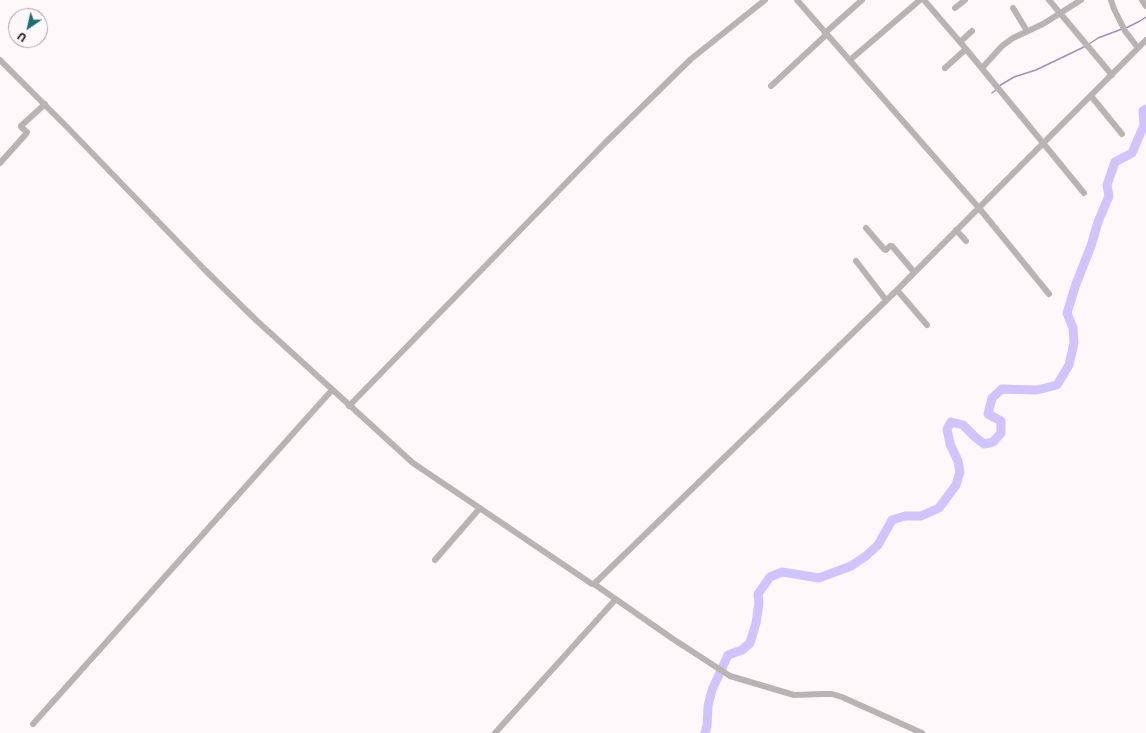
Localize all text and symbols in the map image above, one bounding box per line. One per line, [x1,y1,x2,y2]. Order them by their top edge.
north arrow [8,8,48,48]
text: U [15,30,29,45]

